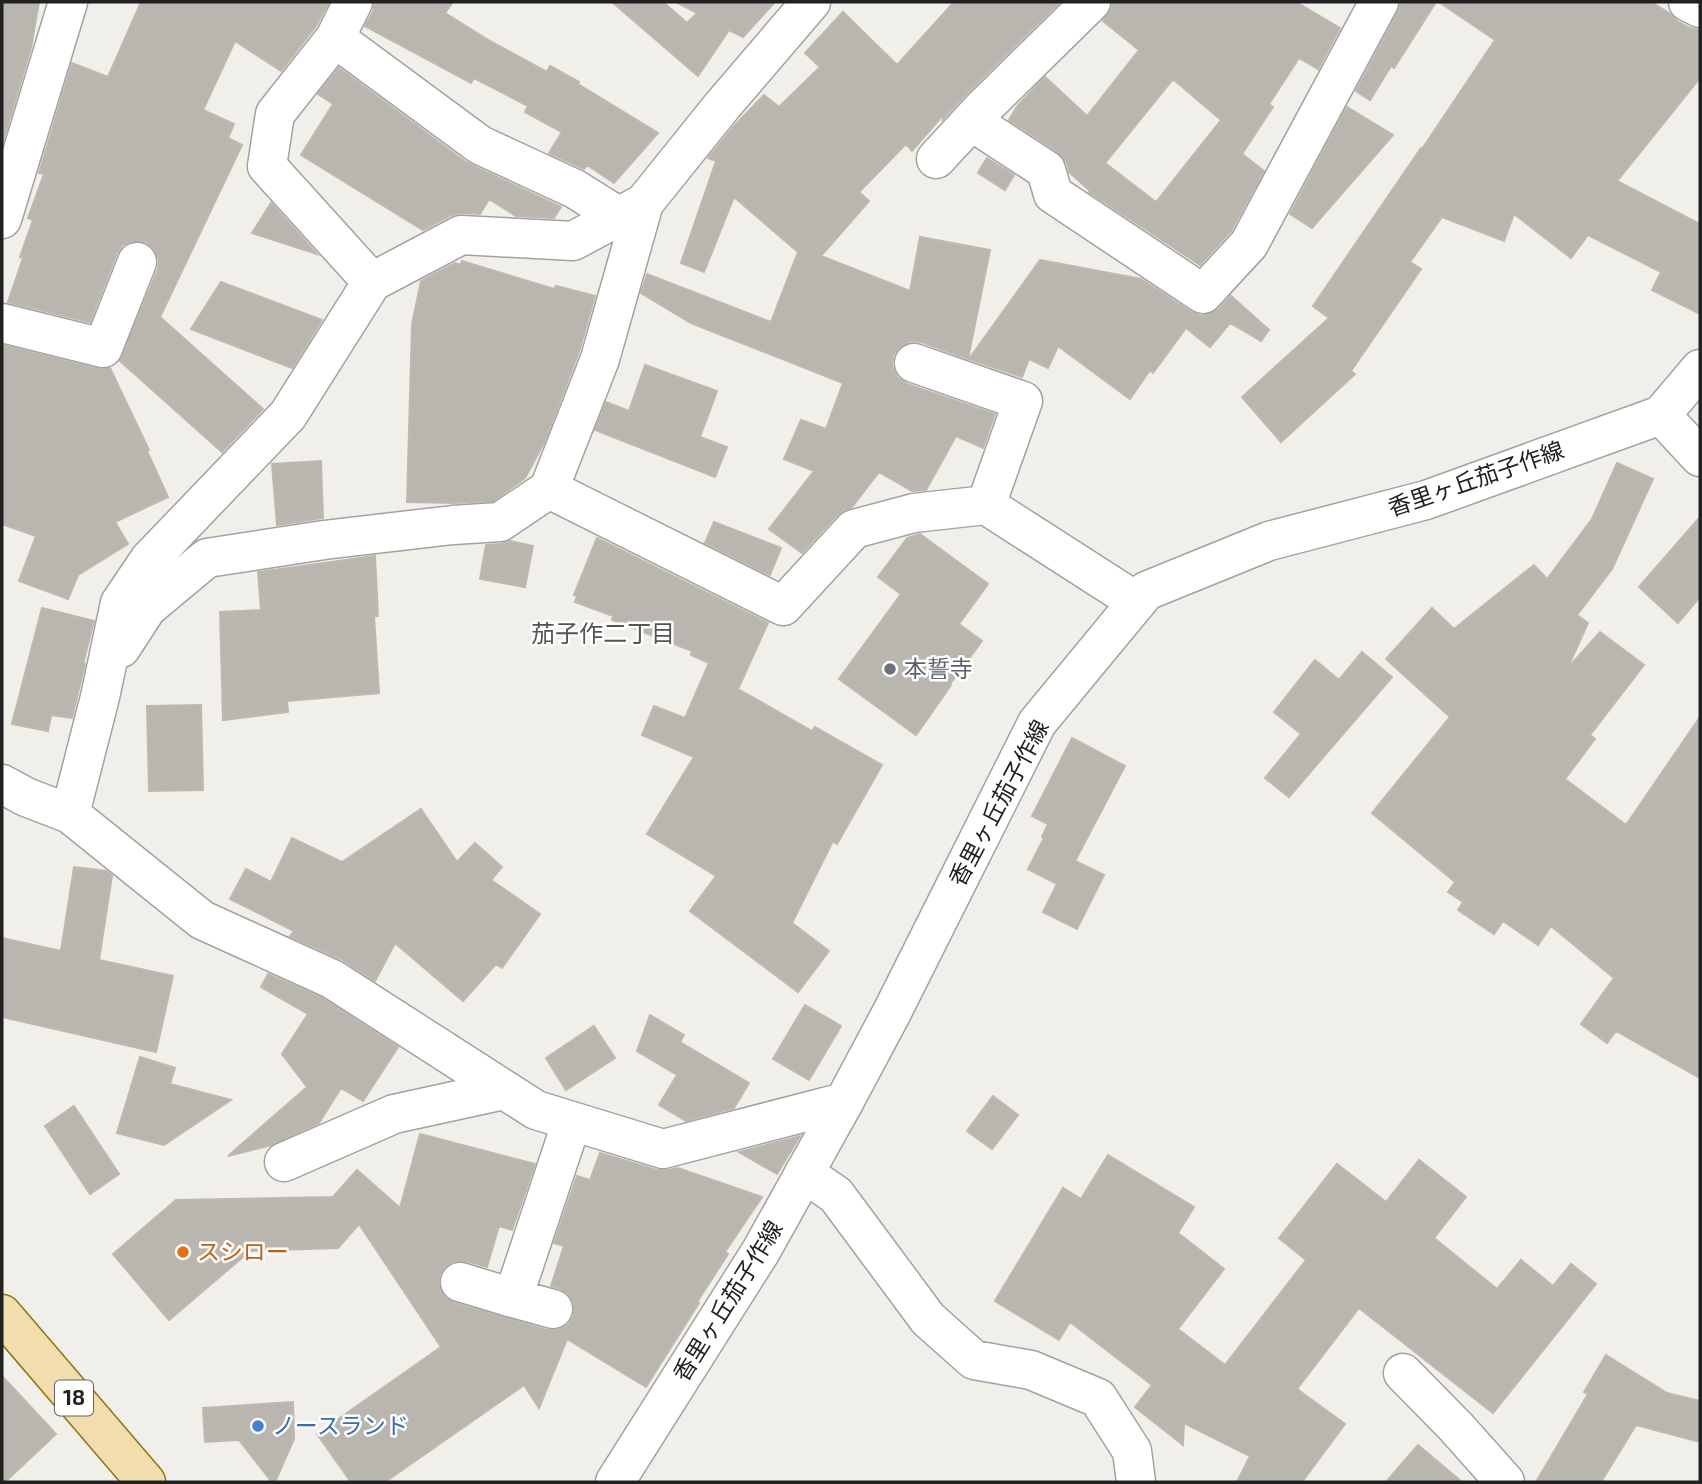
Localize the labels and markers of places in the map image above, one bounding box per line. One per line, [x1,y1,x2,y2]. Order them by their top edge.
place label: 本誓寺 [904,654,973,682]
marker: 本誓寺 [882,661,898,677]
place label: スシロー [197,1237,289,1265]
marker: スシロー [175,1244,191,1260]
place label: ノースランド [272,1411,409,1439]
marker: ノースランド [250,1418,266,1434]

